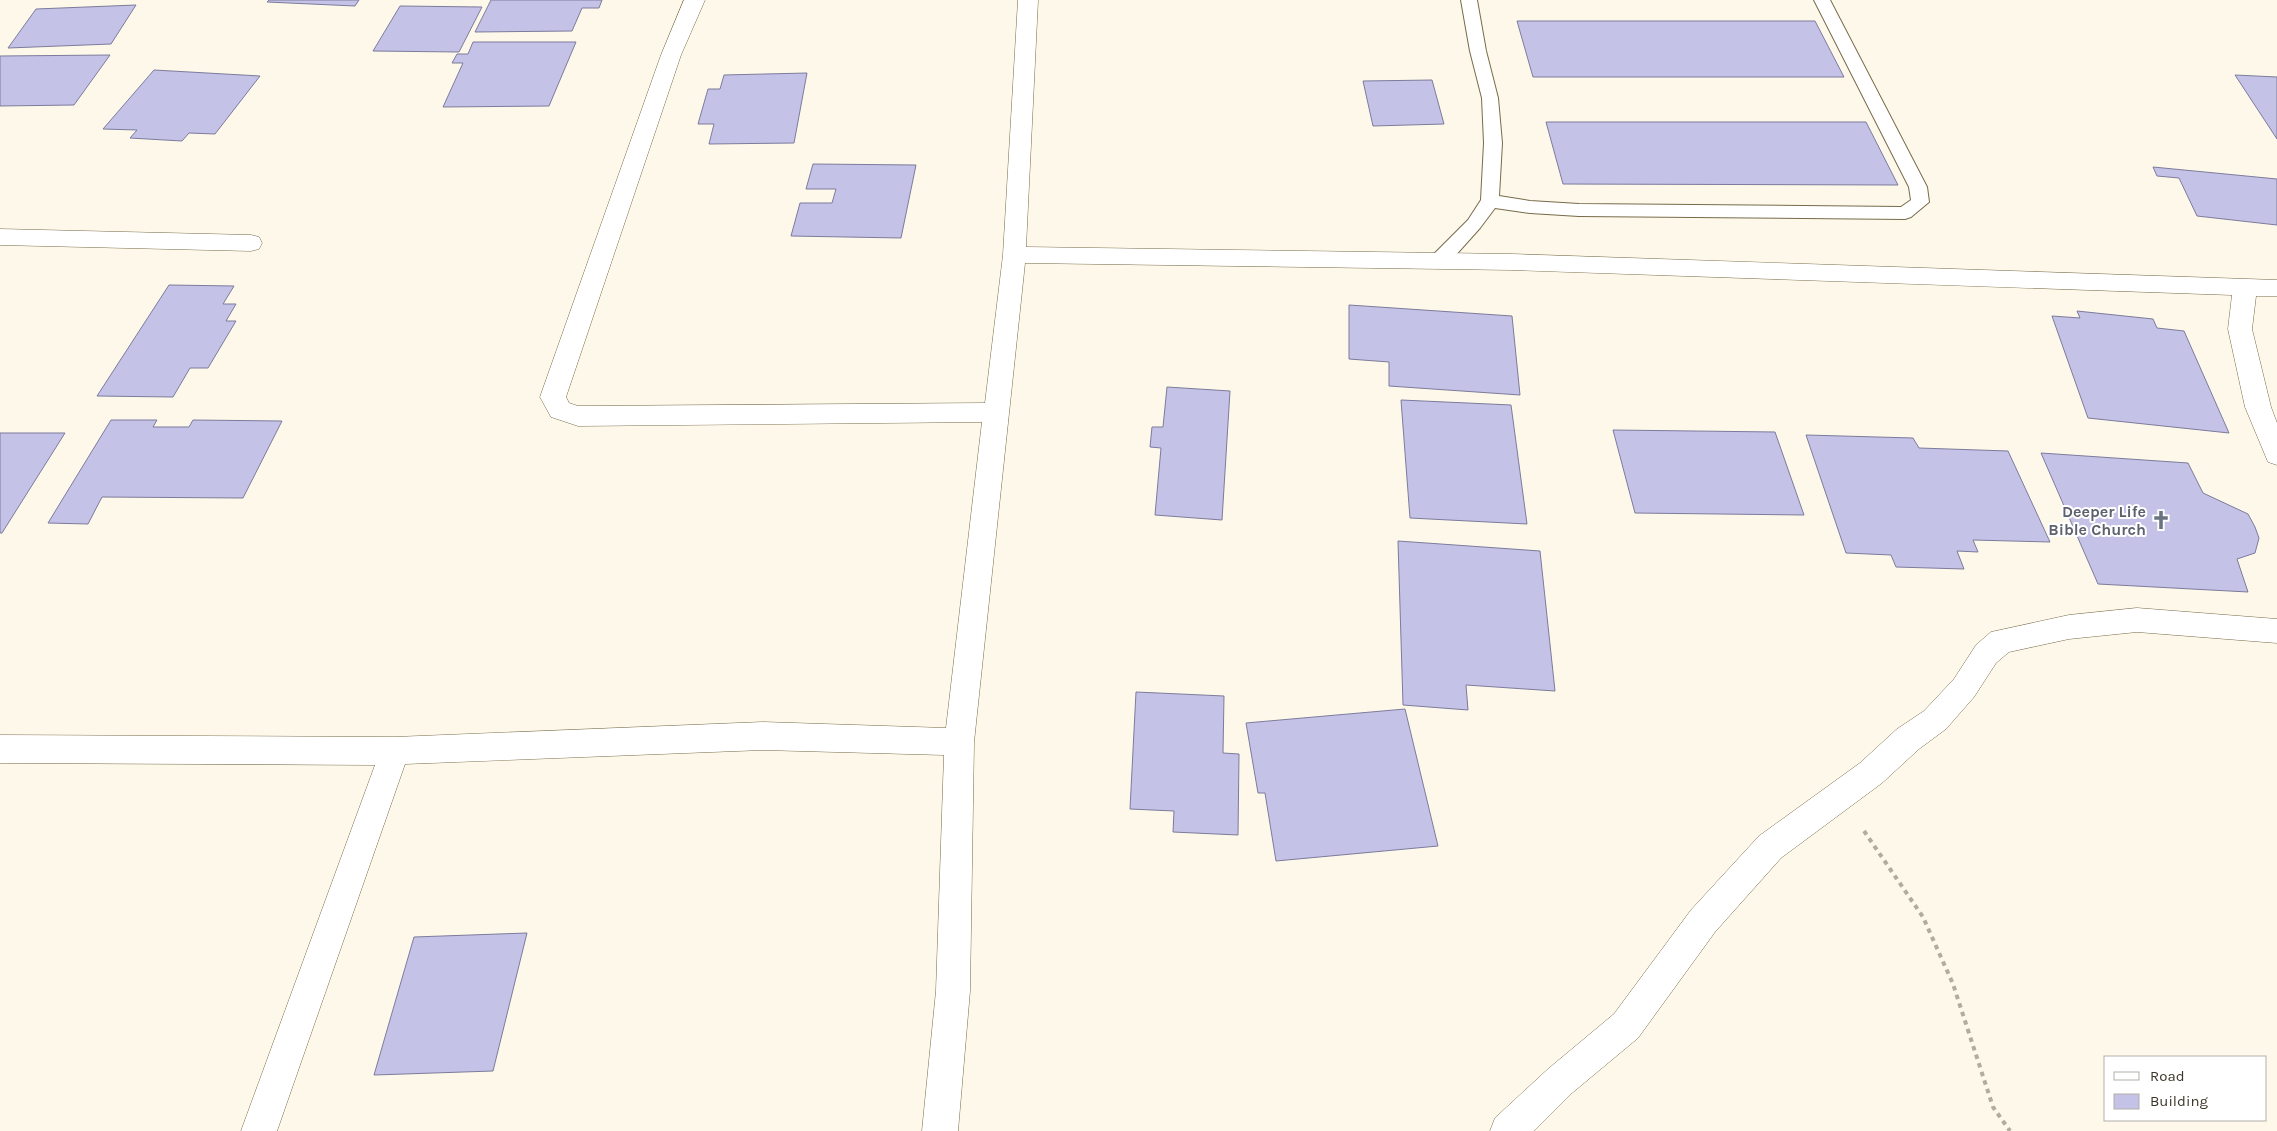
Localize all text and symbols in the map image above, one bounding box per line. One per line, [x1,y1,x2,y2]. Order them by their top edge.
place label: Deeper Life Bible Church [2048,502,2146,539]
church icon: Deeper Life Bible Church [2150,509,2172,531]
legend [2104,1056,2267,1121]
text: Road [2150,1067,2185,1085]
text: Building [2150,1092,2208,1110]

